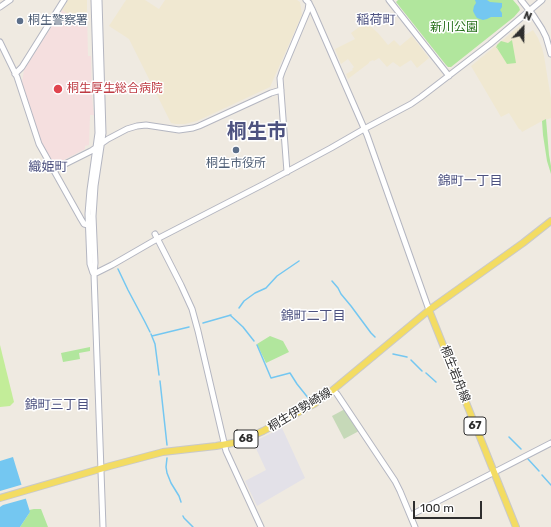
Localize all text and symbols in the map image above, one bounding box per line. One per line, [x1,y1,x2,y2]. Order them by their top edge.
north arrow [503,8,543,48]
text: N [522,9,534,24]
district label: 稲荷町 [357,12,395,28]
place label: 桐生警察署 [28,14,88,28]
marker: 桐生警察署 [15,16,25,26]
park label: 新川公園 [430,21,478,35]
place label: 桐生厚生総合病院 [67,82,163,96]
marker: 桐生厚生総合病院 [52,83,64,95]
district label: 桐生市 [227,120,287,144]
marker: 桐生市役所 [231,145,241,155]
place label: 桐生市役所 [206,157,266,171]
district label: 織姫町 [29,159,67,175]
district label: 錦町一丁目 [438,173,502,189]
district label: 錦町二丁目 [281,308,345,324]
street label: 桐生岩舟線 [437,343,473,405]
street label: 桐生伊勢崎線 [265,385,335,435]
district label: 錦町三丁目 [25,397,89,413]
road number: 67 [464,417,486,435]
road number: 68 [234,430,258,448]
scale bar [415,493,484,519]
text: 100 m [420,501,454,515]

